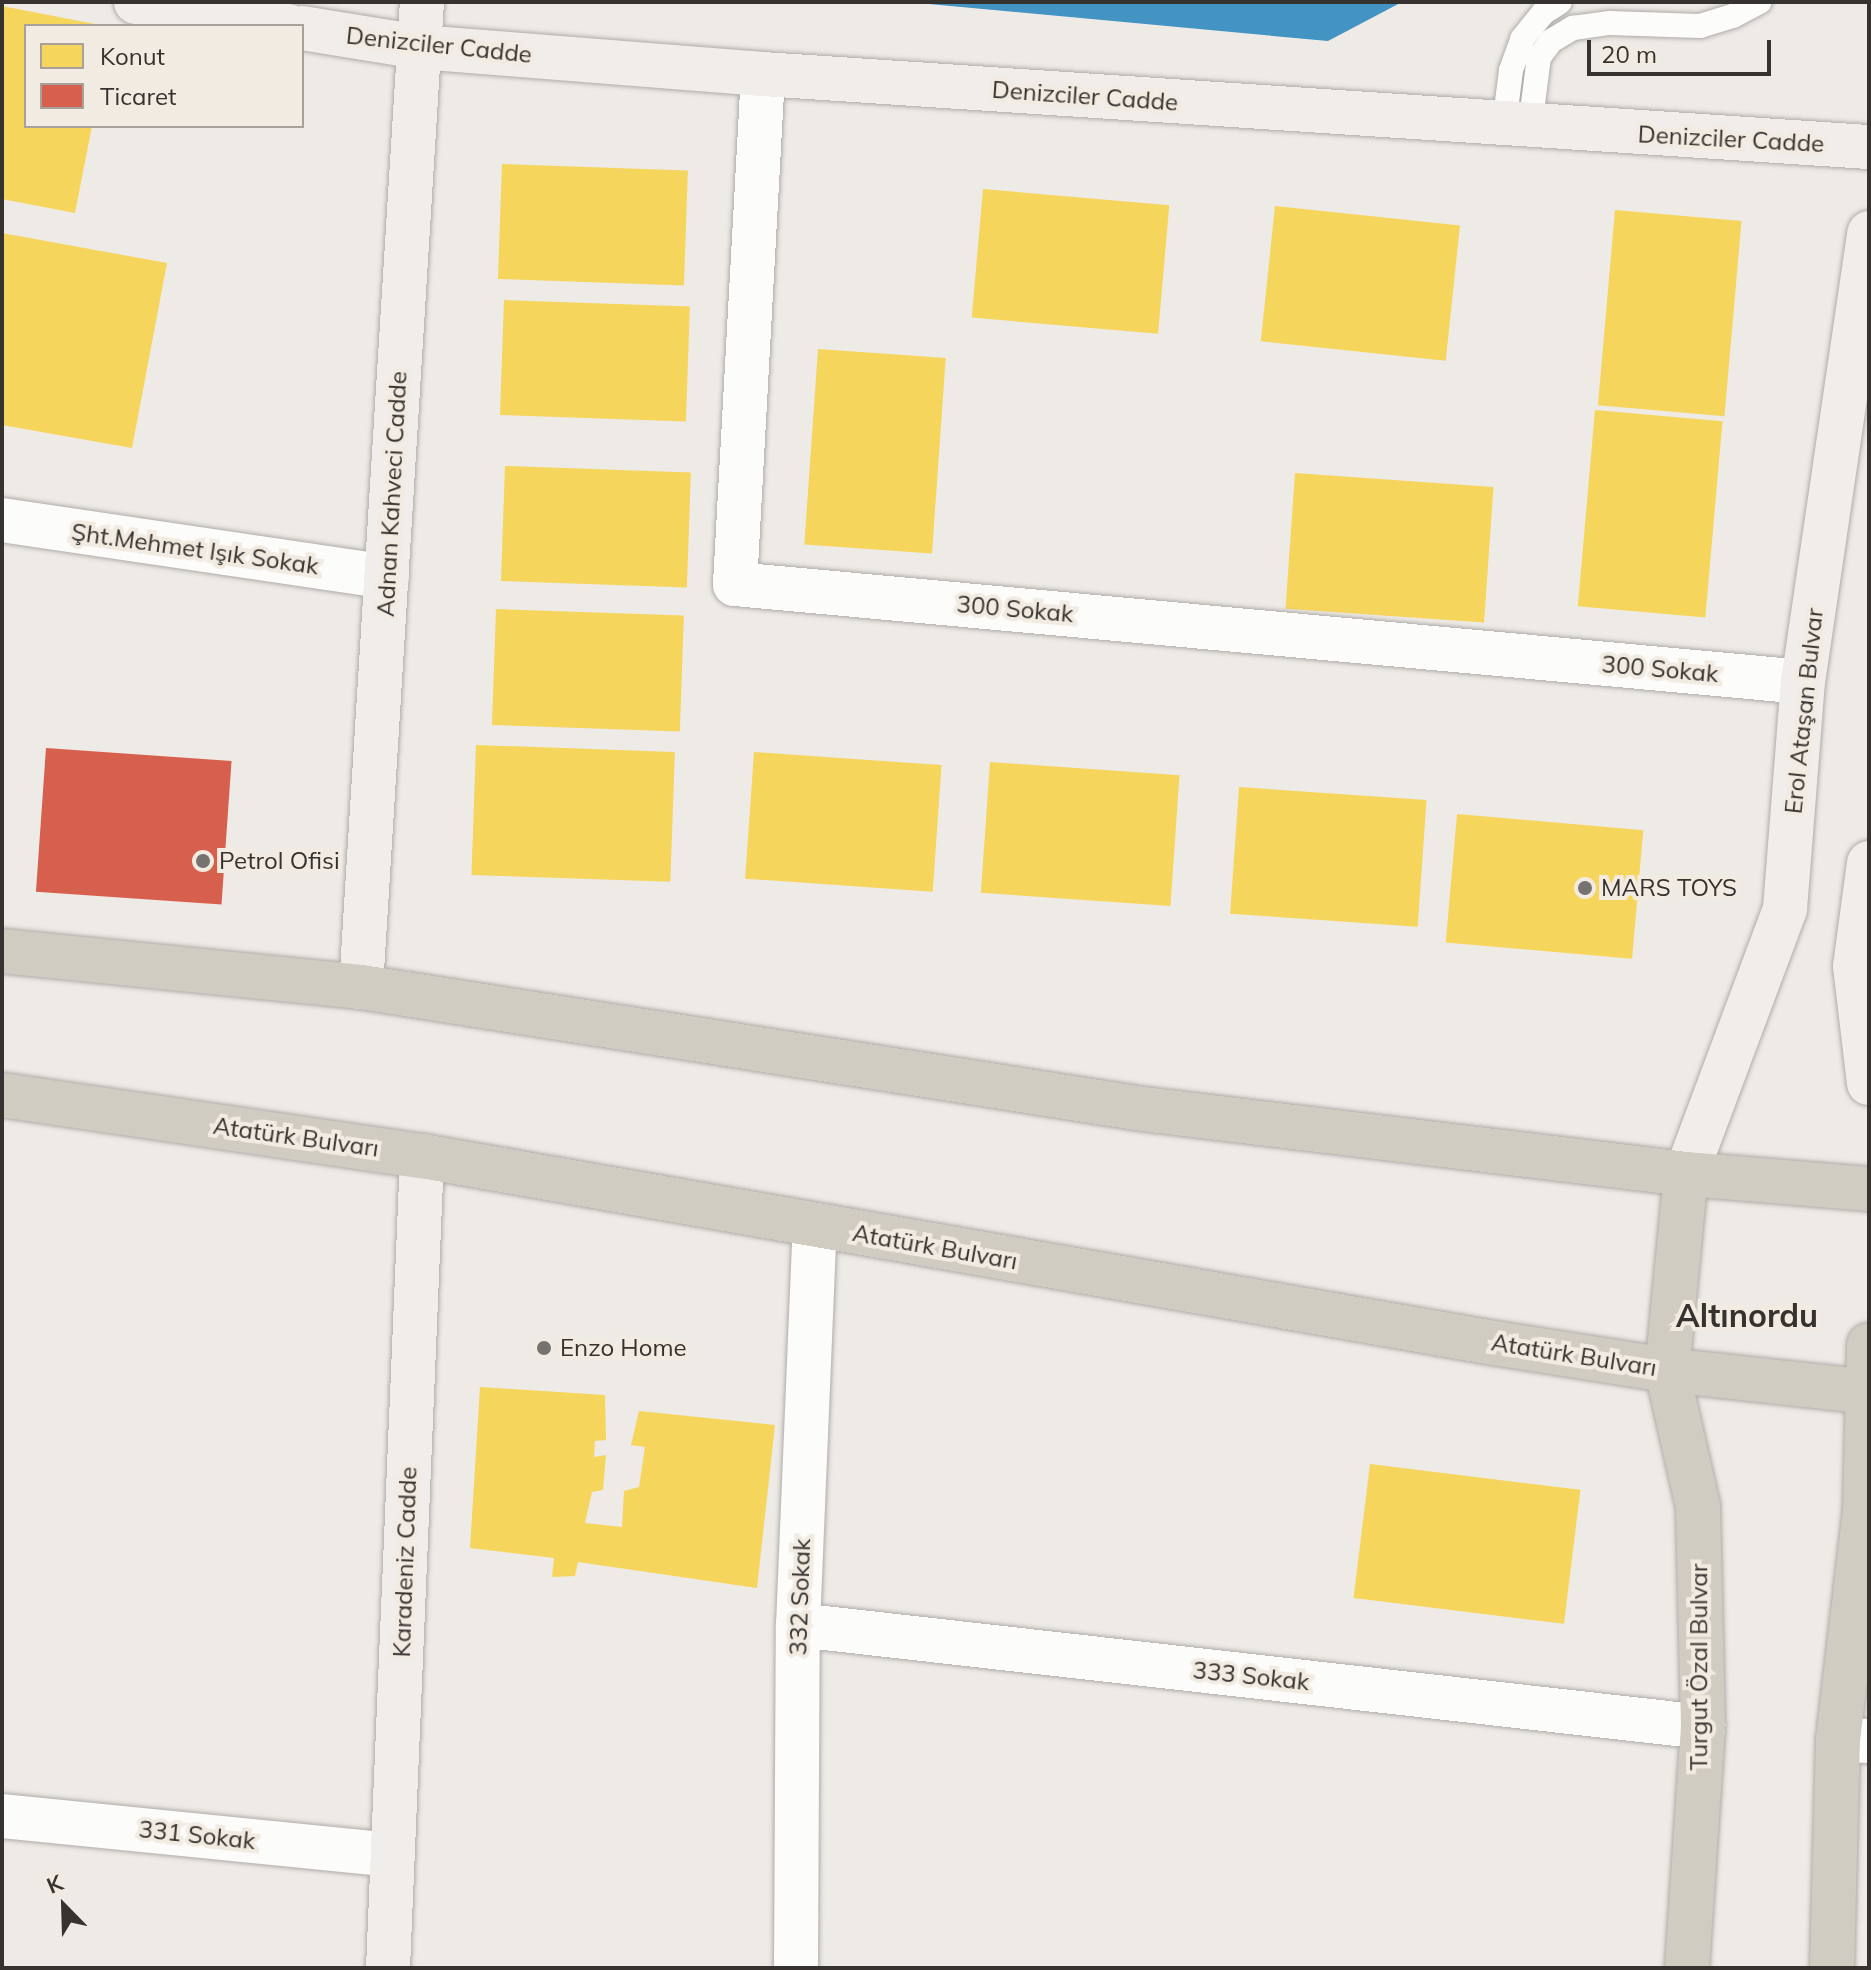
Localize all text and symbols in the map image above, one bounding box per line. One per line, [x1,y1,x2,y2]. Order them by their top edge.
street label: Denizciler Cadde [345,21,533,69]
legend [24,24,304,128]
scale bar [1591,24,1775,74]
text: 20 m [1601,39,1657,69]
text: Konut [100,41,165,71]
street label: Denizciler Cadde [991,75,1179,117]
text: Ticaret [100,81,176,111]
street label: Denizciler Cadde [1637,120,1825,158]
street label: Adnan Kahveci Cadde [371,370,413,618]
street label: Şht.Mehmet lşık Sokak [70,517,320,581]
street label: 300 Sokak [955,590,1075,628]
street label: Erol Ataşan Bulvar [1779,607,1829,815]
street label: 300 Sokak [1600,650,1720,688]
place label: Petrol Ofisi [219,847,340,875]
marker: Petrol Ofisi [194,852,212,870]
place label: MARS TOYS [1601,874,1737,902]
marker: MARS TOYS [1576,879,1594,897]
street label: Atatürk Bulvarı [211,1111,381,1163]
street label: Atatürk Bulvarı [850,1218,1020,1276]
district label: Altınordu [1676,1296,1818,1334]
street label: Atatürk Bulvarı [1489,1328,1659,1382]
place label: Enzo Home [560,1334,687,1362]
marker: Enzo Home [535,1339,553,1357]
street label: Karadeniz Cadde [387,1466,423,1658]
street label: 332 Sokak [784,1538,816,1656]
street label: Turgut Özal Bulvar [1685,1564,1713,1770]
street label: 333 Sokak [1191,1656,1311,1696]
street label: 331 Sokak [137,1815,257,1855]
north arrow [24,1866,104,1946]
text: K [42,1868,67,1900]

